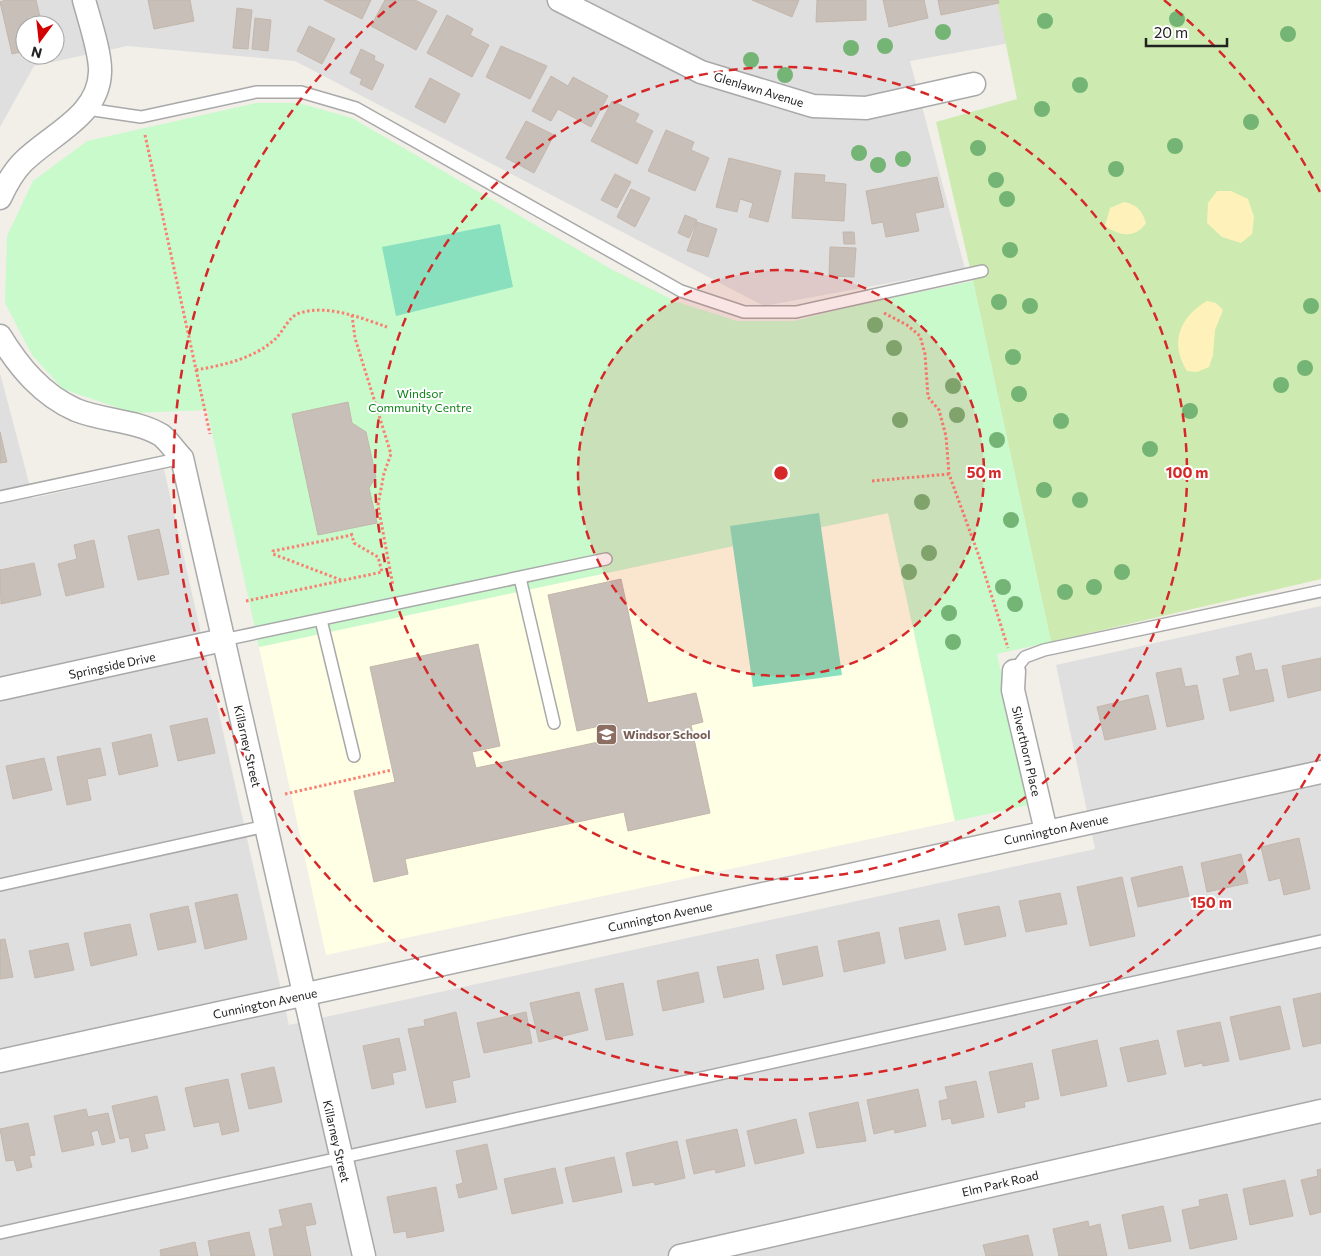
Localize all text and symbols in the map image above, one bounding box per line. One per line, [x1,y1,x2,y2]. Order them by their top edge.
north arrow [15,15,65,65]
scale bar [1146,15,1227,47]
text: 20 m [1154,23,1188,41]
text: N [29,43,44,63]
street label: Glenlawn Avenue [712,69,806,109]
park label: Windsor Community Centre [368,386,472,414]
text: 50 m [967,463,1001,481]
text: 100 m [1166,463,1208,481]
centre of rings [772,464,790,482]
street label: Springside Drive [67,649,157,681]
street label: Killarney Street [232,704,264,788]
street label: Silverthorn Place [1010,704,1044,798]
school or university icon: Windsor School [595,722,619,746]
place label: Windsor School [623,727,710,741]
street label: Cunnington Avenue [1003,811,1109,847]
text: 150 m [1190,893,1232,911]
street label: Cunnington Avenue [607,898,713,934]
street label: Cunnington Avenue [212,985,318,1021]
street label: Killarney Street [321,1099,353,1183]
street label: Elm Park Road [960,1167,1040,1199]

